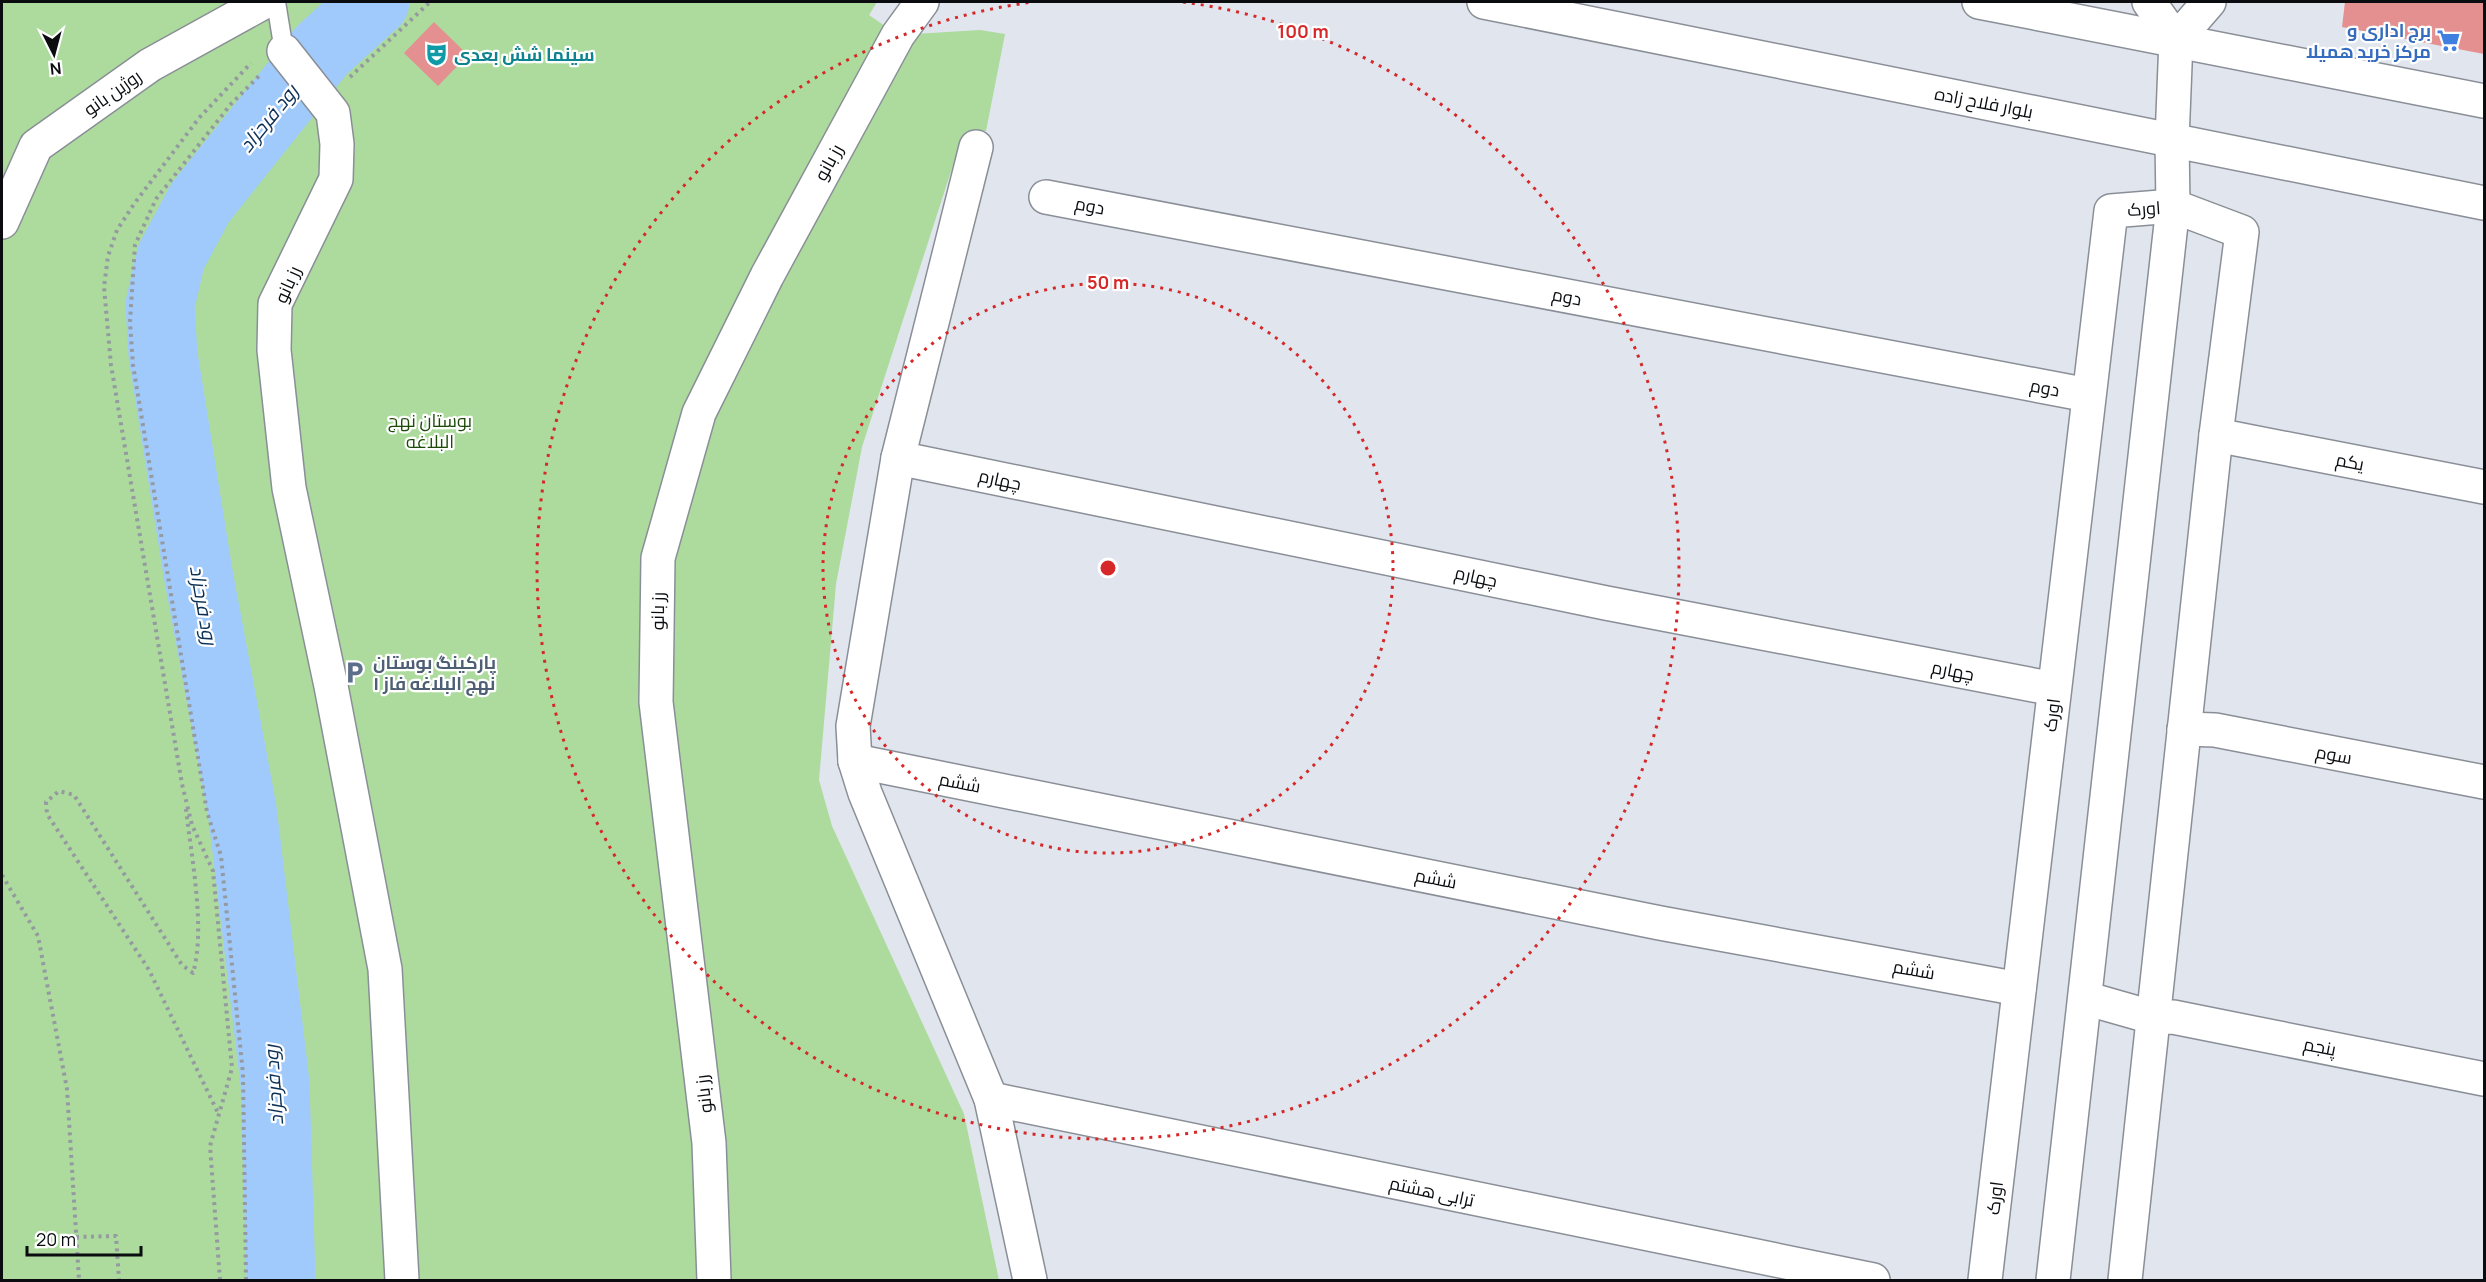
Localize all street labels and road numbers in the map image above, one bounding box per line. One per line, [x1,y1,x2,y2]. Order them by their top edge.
street label: روژین بانو [78,63,146,121]
street label: بلوار فلاح زاده [1933,81,2035,124]
street label: رز بانو [808,139,848,185]
street label: دوم [1073,190,1107,221]
street label: اورک [2126,195,2162,221]
street label: رز بانو [268,262,306,306]
street label: دوم [1550,281,1584,312]
street label: دوم [2028,372,2062,403]
street label: یکم [2334,446,2366,477]
street label: چهارم [976,463,1024,496]
street label: چهارم [1452,560,1500,593]
street label: رز بانو [645,592,669,630]
street label: چهارم [1929,654,1976,687]
street label: اورک [2037,697,2065,733]
street label: سوم [2314,739,2354,770]
street label: ششم [937,766,983,799]
street label: ششم [1413,862,1459,895]
street label: ششم [1891,954,1937,985]
street label: پنجم [2301,1031,2339,1062]
street label: رز بانو [689,1073,717,1115]
street label: ترابی هشتم [1387,1170,1477,1213]
street label: اورک [1980,1180,2008,1216]

